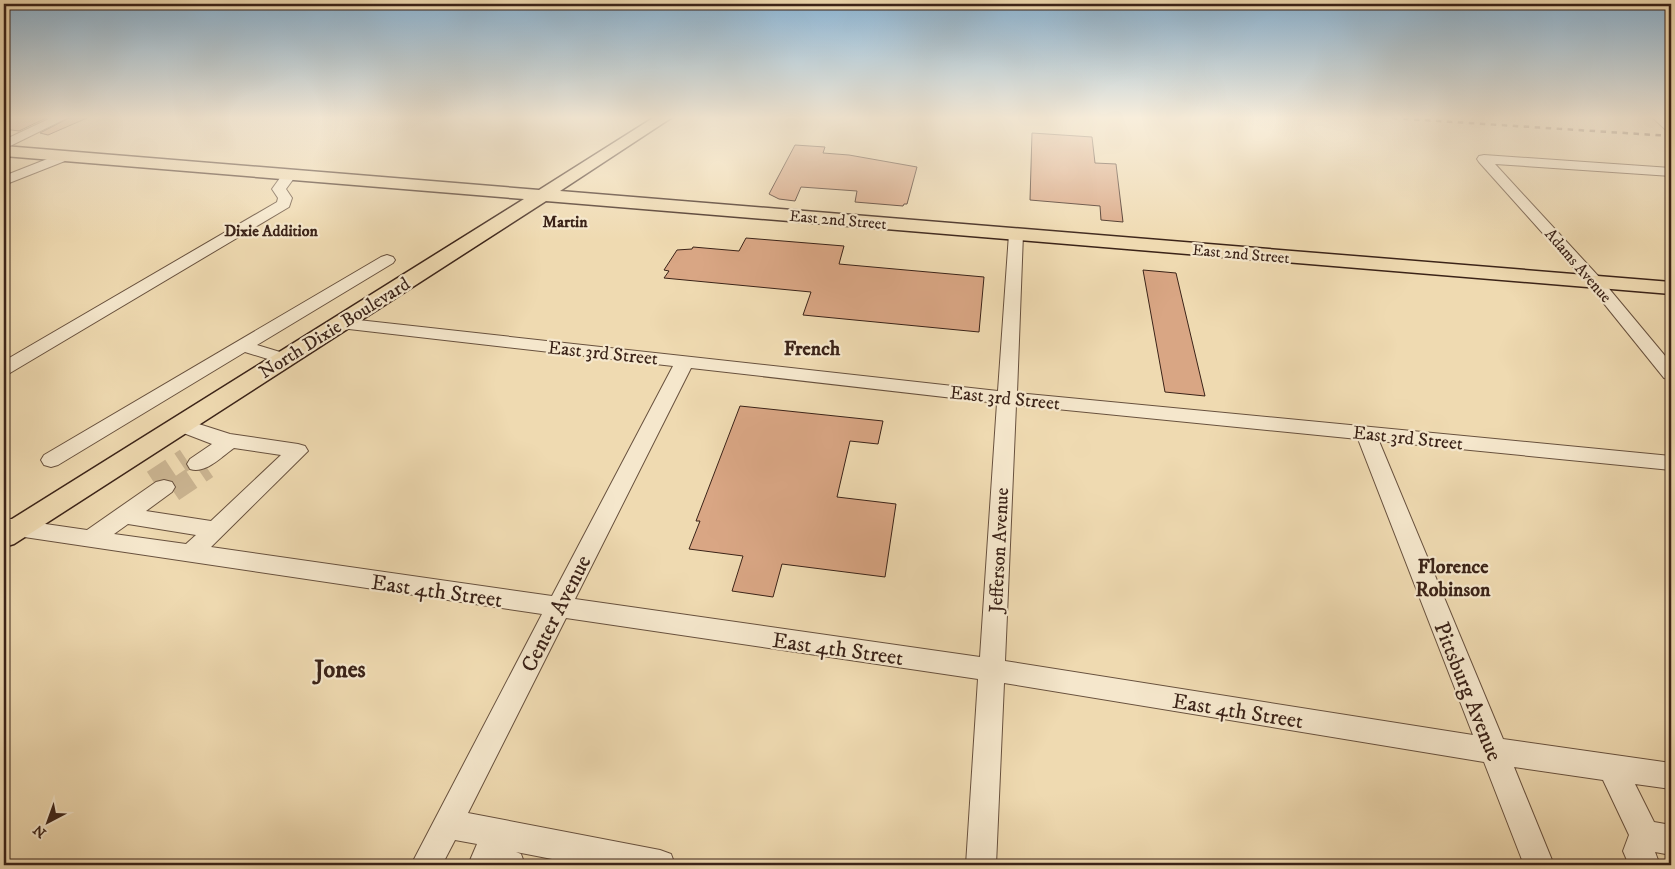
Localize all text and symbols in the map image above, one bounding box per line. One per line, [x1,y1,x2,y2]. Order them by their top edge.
street label: East 2nd Street [789,206,887,234]
district label: Martin [543,212,588,232]
district label: Dixie Addition [224,221,318,241]
street label: Adams Avenue [1541,224,1616,307]
street label: East 2nd Street [1192,240,1290,268]
street label: North Dixie Boulevard [255,272,415,384]
street label: East 3rd Street [547,336,659,371]
district label: French [784,337,841,362]
street label: East 3rd Street [949,381,1061,416]
street label: East 3rd Street [1352,421,1464,456]
street label: Jefferson Avenue [985,487,1014,615]
street label: Center Avenue [515,551,597,677]
district label: Florence Robinson [1416,555,1491,603]
street label: East 4th Street [370,569,504,614]
street label: Pittsburg Avenue [1427,618,1508,765]
street label: East 4th Street [771,627,905,672]
district label: Jones [311,655,366,685]
street label: East 4th Street [1170,688,1305,735]
north arrow [22,796,72,846]
text: N [30,820,50,842]

